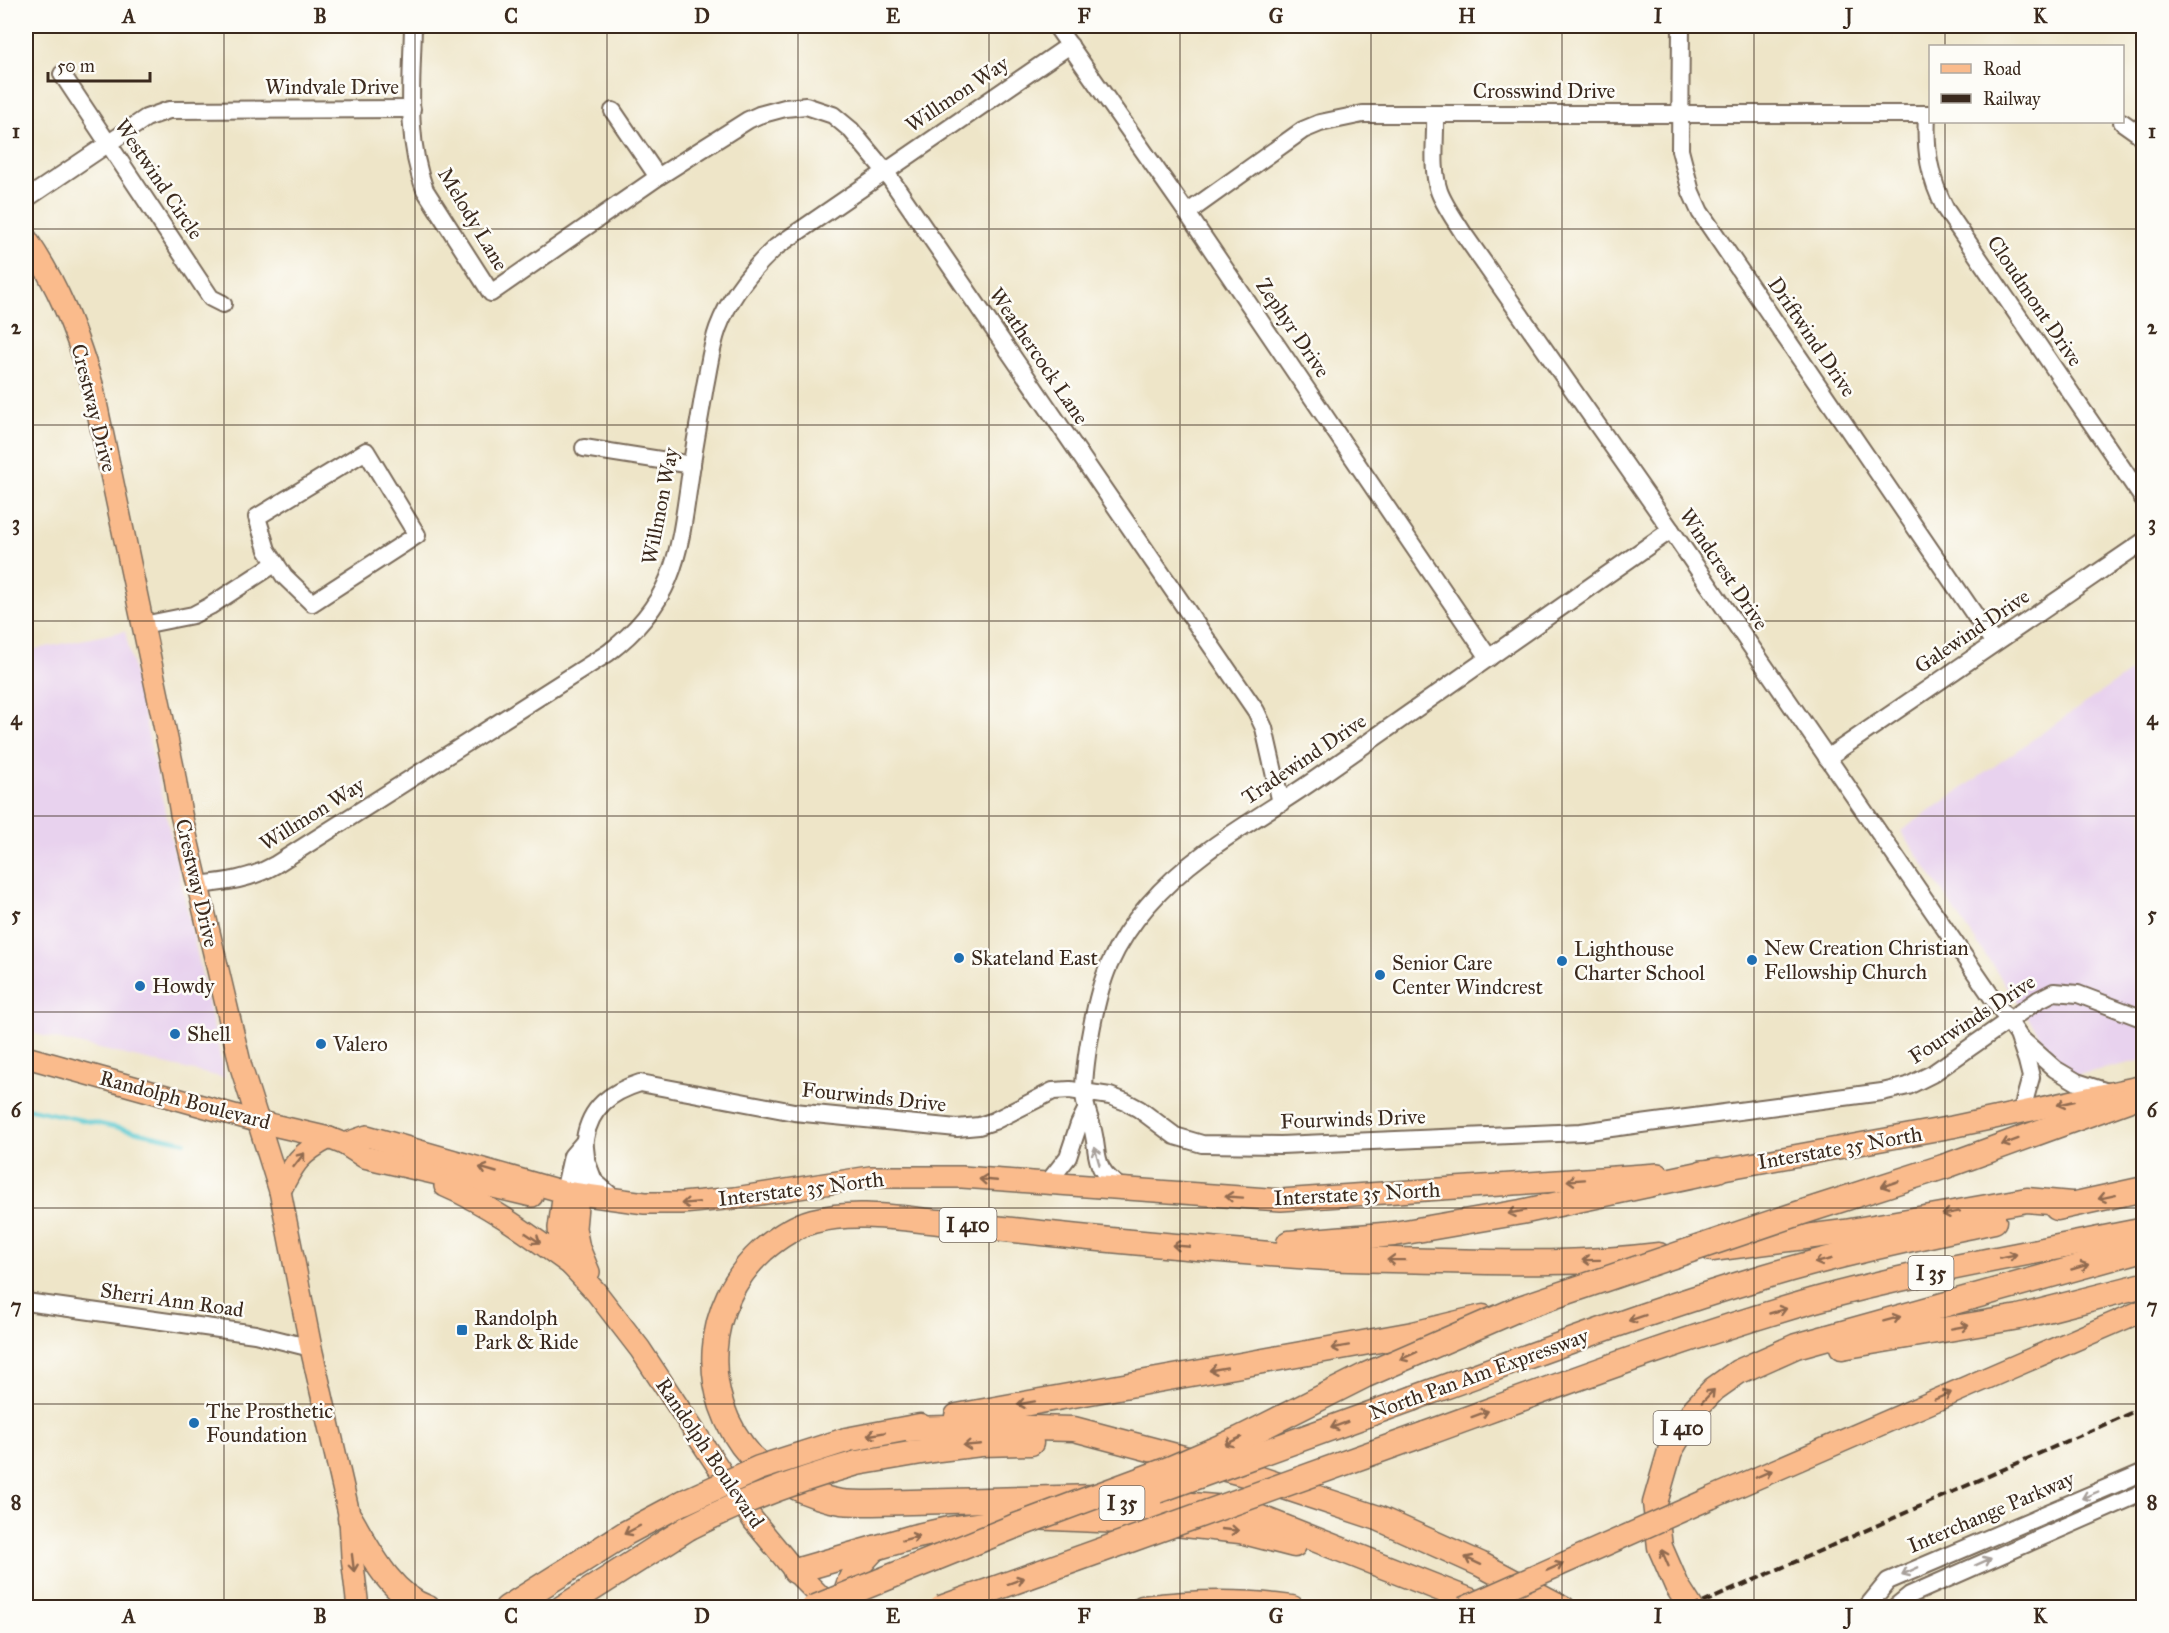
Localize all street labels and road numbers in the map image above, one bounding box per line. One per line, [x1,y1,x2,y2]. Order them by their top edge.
street label: Willmon Way [901,49,1014,138]
street label: Windvale Drive [265,74,399,100]
street label: Crosswind Drive [1473,78,1616,104]
street label: Westwind Circle [109,114,209,244]
street label: Melody Lane [432,163,514,276]
street label: Cloudmont Drive [1982,231,2089,372]
street label: Driftwind Drive [1762,272,1862,402]
street label: Zephyr Drive [1250,273,1336,383]
street label: Weathercock Lane [984,283,1095,430]
street label: Crestway Drive [66,341,123,475]
street label: Willmon Way [636,444,684,567]
street label: Windcrest Drive [1674,503,1774,635]
street label: Galewind Drive [1910,583,2035,679]
street label: Tradewind Drive [1237,708,1371,810]
street label: Willmon Way [255,771,370,856]
street label: Crestway Drive [170,816,224,950]
street label: Fourwinds Drive [1904,968,2040,1069]
street label: Randolph Boulevard [97,1065,274,1135]
street label: Fourwinds Drive [800,1076,948,1118]
street label: Fourwinds Drive [1280,1103,1426,1135]
street label: Interstate 35 North [1756,1121,1925,1175]
street label: Interstate 35 North [717,1166,886,1212]
street label: Interstate 35 North [1273,1177,1441,1211]
road number: I 410 [940,1208,996,1242]
road number: I 35 [1908,1256,1954,1290]
street label: Sherri Ann Road [99,1277,246,1323]
street label: North Pan Am Expressway [1366,1322,1593,1426]
street label: Randolph Boulevard [650,1373,770,1533]
road number: I 410 [1654,1411,1710,1445]
street label: Interchange Parkway [1904,1465,2079,1559]
road number: I 35 [1100,1486,1144,1520]

